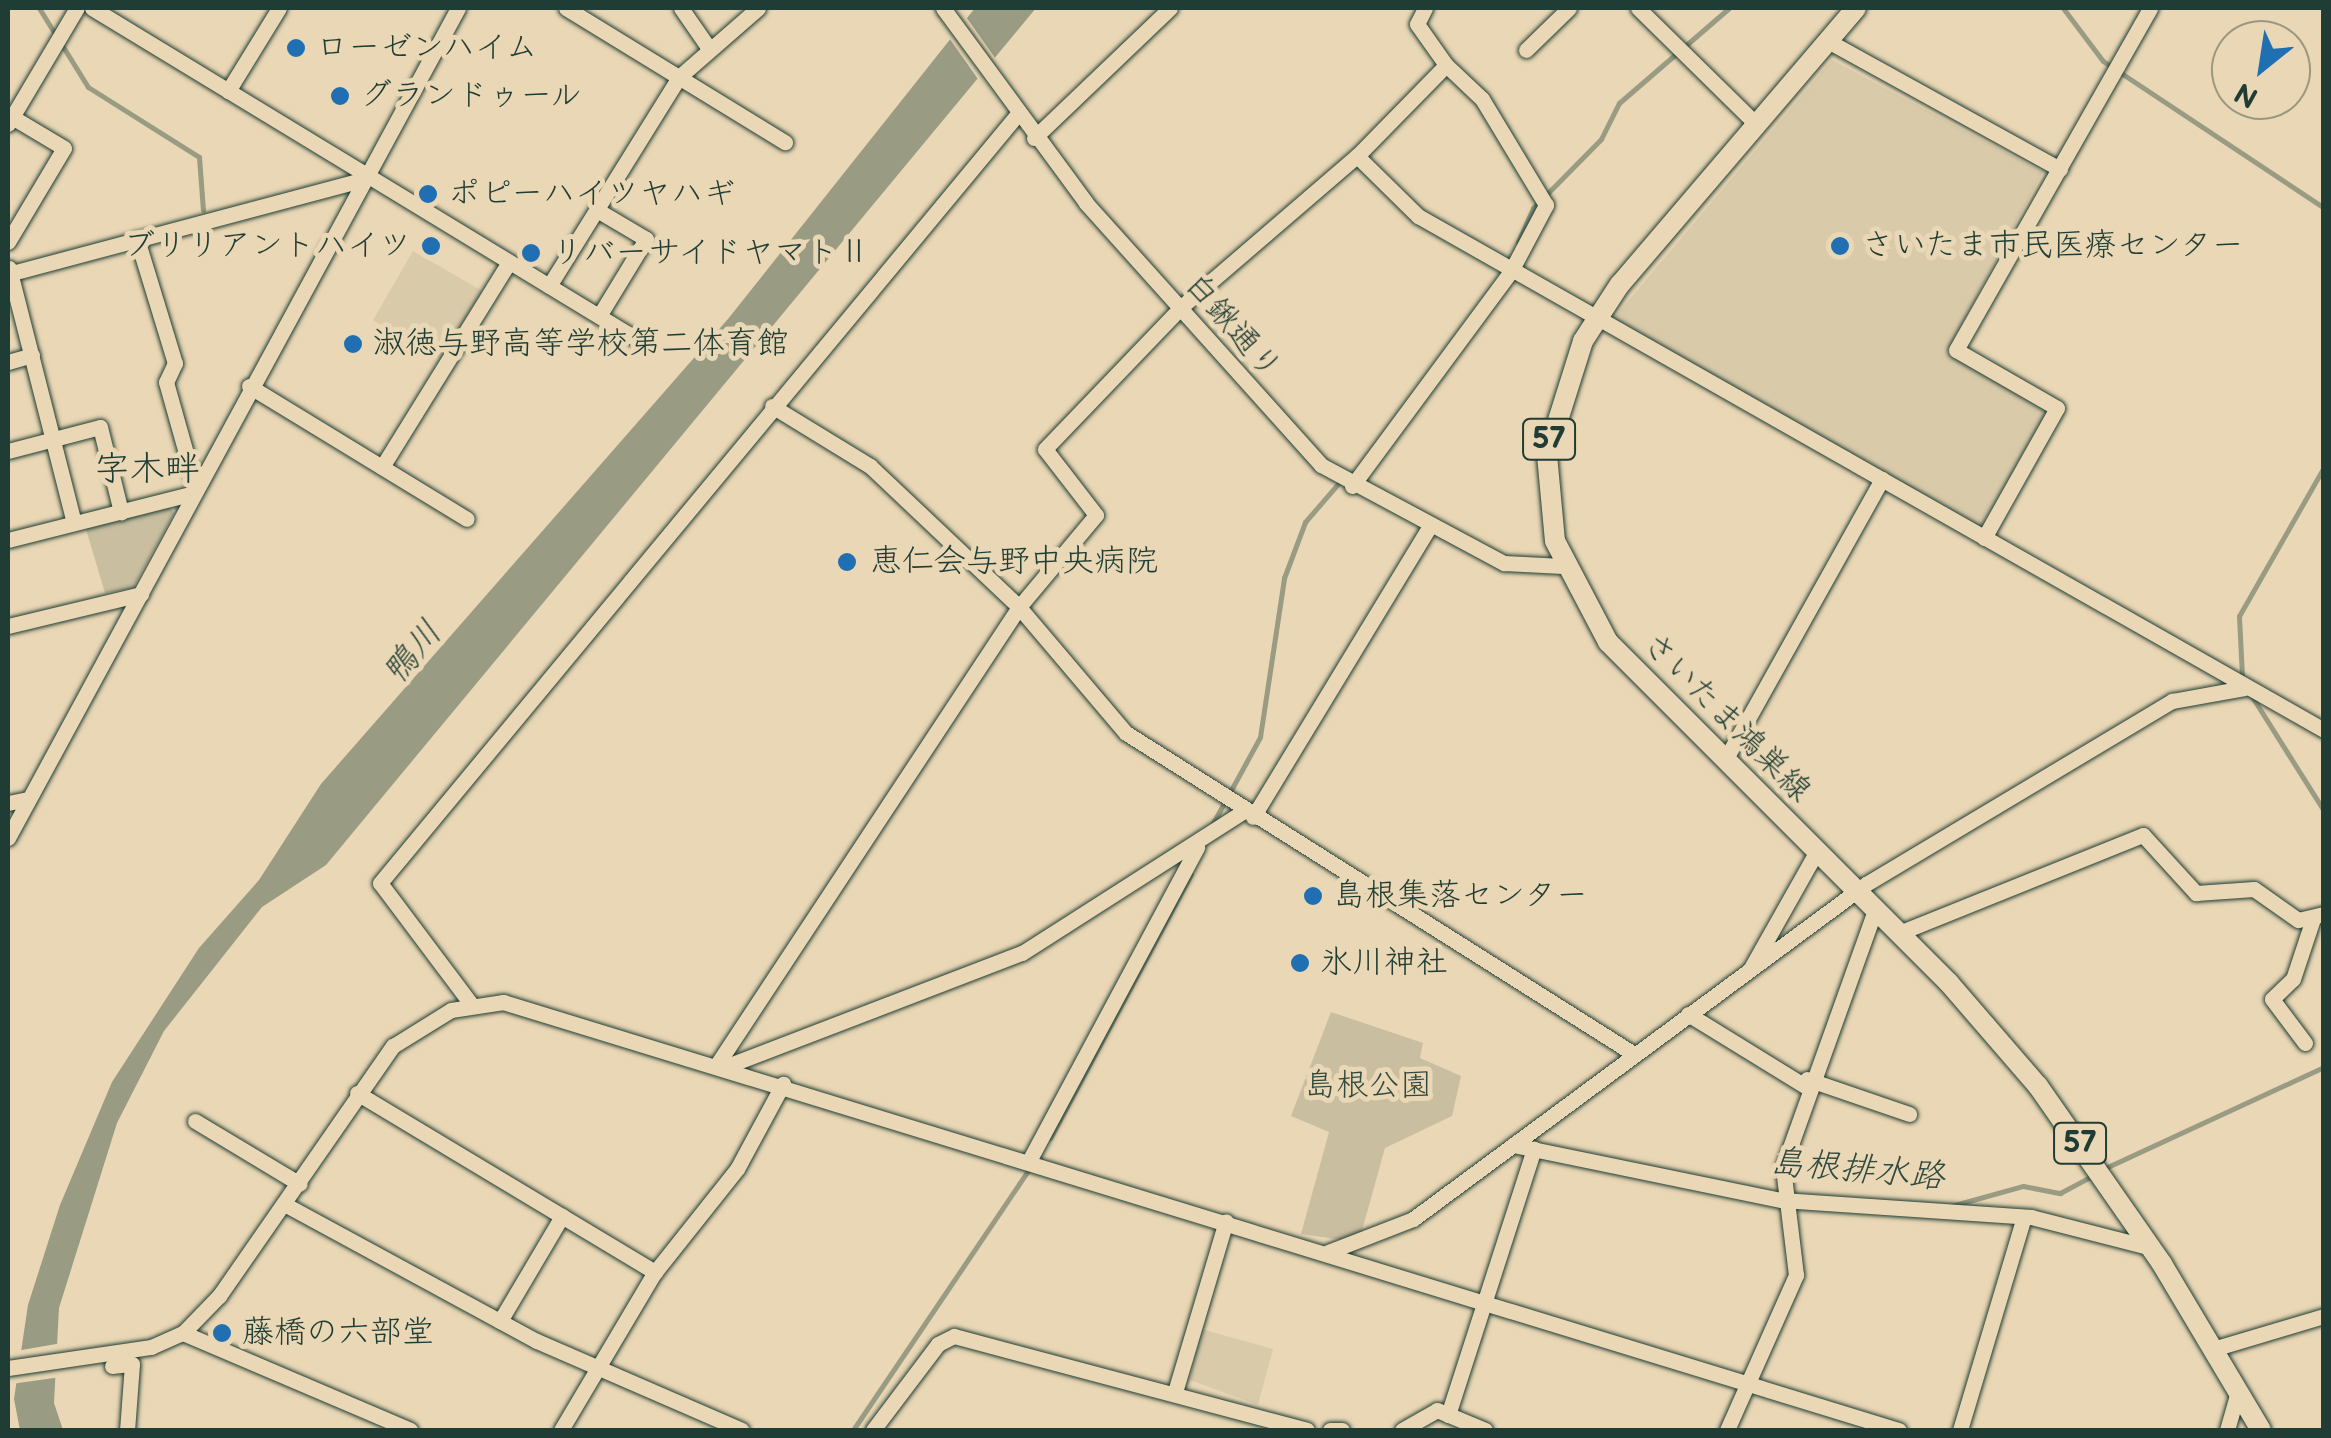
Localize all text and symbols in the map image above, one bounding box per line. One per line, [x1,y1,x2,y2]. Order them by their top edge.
north arrow [2211,20,2311,120]
place label: ローゼンハイム [316,29,540,67]
marker: ローゼンハイム [285,37,307,59]
text: N [2229,75,2264,114]
place label: グランドゥール [360,77,584,115]
marker: グランドゥール [329,85,351,107]
place label: ポピーハイツヤハギ [448,175,734,213]
marker: ポピーハイツヤハギ [417,183,439,205]
place label: ブリリアントハイツ [123,227,411,265]
place label: さいたま市民医療センター [1862,227,2246,265]
marker: さいたま市民医療センター [1827,233,1853,259]
place label: リバーサイドヤマトⅡ [551,234,871,272]
marker: ブリリアントハイツ [420,235,442,257]
marker: リバーサイドヤマトⅡ [520,242,542,264]
street label: 白鍬通り [1176,266,1288,388]
place label: 淑徳与野高等学校第二体育館 [373,325,789,363]
marker: 淑徳与野高等学校第二体育館 [342,333,364,355]
road number: 57 [1522,414,1576,464]
district label: 字木畔 [95,449,199,491]
place label: 恵仁会与野中央病院 [870,543,1158,581]
marker: 恵仁会与野中央病院 [834,549,860,575]
water label: 鴨川 [374,613,452,693]
street label: さいたま鴻巣線 [1633,625,1819,811]
place label: 島根集落センター [1333,877,1589,915]
marker: 島根集落センター [1302,885,1324,907]
place label: 氷川神社 [1320,944,1448,982]
marker: 氷川神社 [1289,952,1311,974]
park label: 島根公園 [1304,1067,1432,1105]
road number: 57 [2052,1118,2108,1168]
water label: 島根排水路 [1768,1141,1946,1199]
place label: 藤橋の六部堂 [242,1314,434,1352]
marker: 藤橋の六部堂 [211,1322,233,1344]

